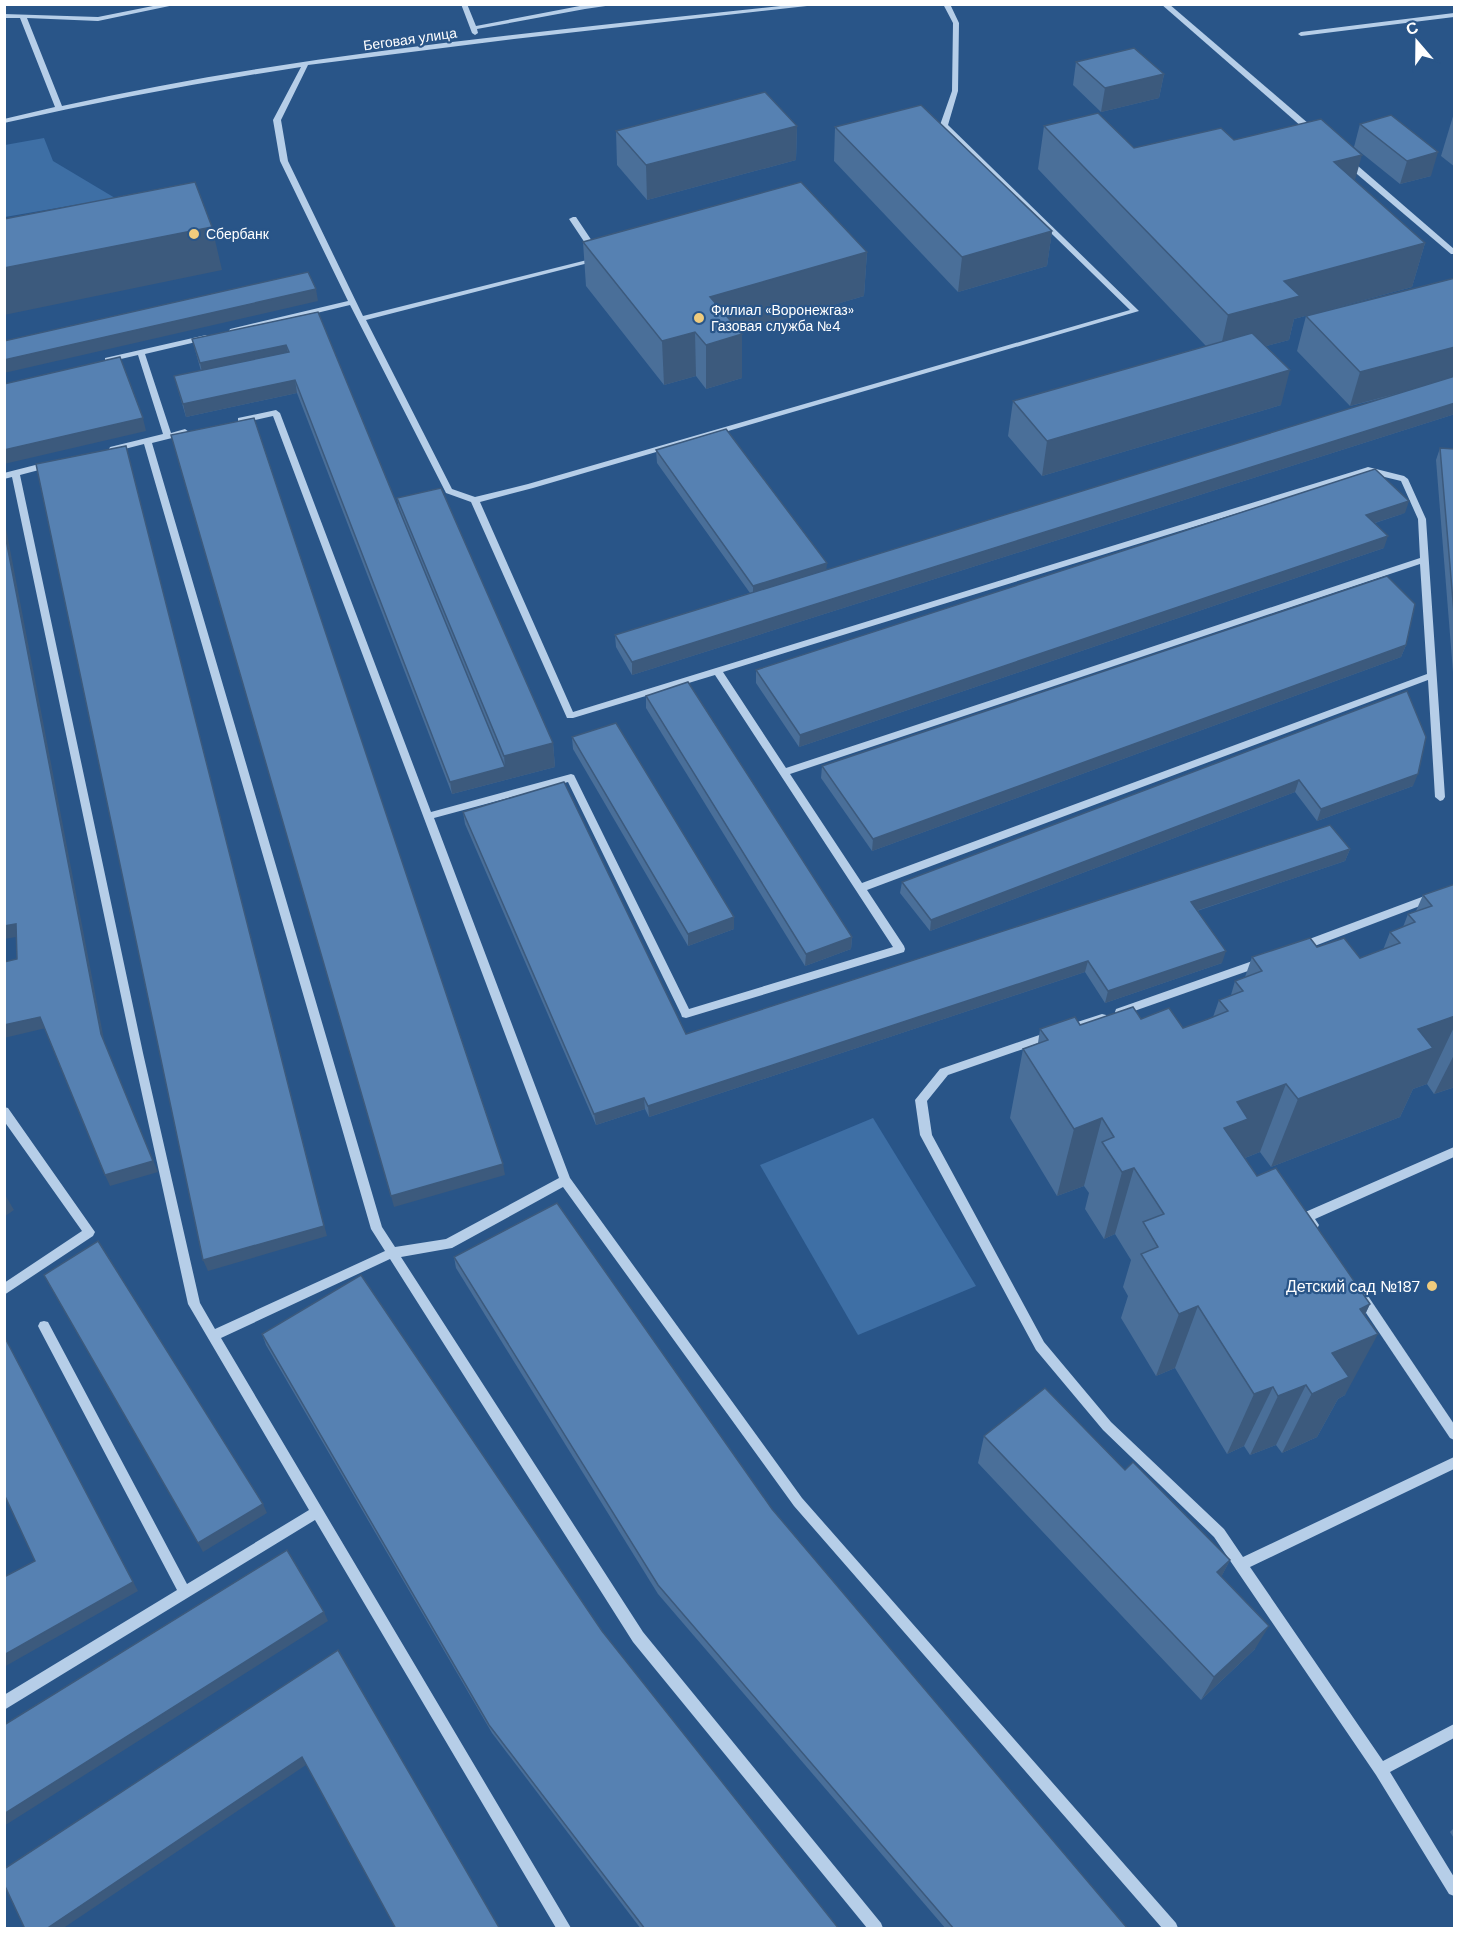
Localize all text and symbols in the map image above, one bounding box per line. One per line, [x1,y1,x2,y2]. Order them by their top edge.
north arrow [1387,12,1447,72]
text: С [1403,16,1421,40]
street label: Беговая улица [362,23,458,54]
place label: Сбербанк [206,225,270,243]
marker: Сбербанк [187,227,201,241]
place label: Филиал «Воронежгаз» Газовая служба №4 [711,301,854,335]
marker: Филиал «Воронежгаз» Газовая служба №4 [692,311,706,325]
place label: Детский сад №187 [1286,1276,1420,1297]
marker: Детский сад №187 [1425,1279,1439,1293]

